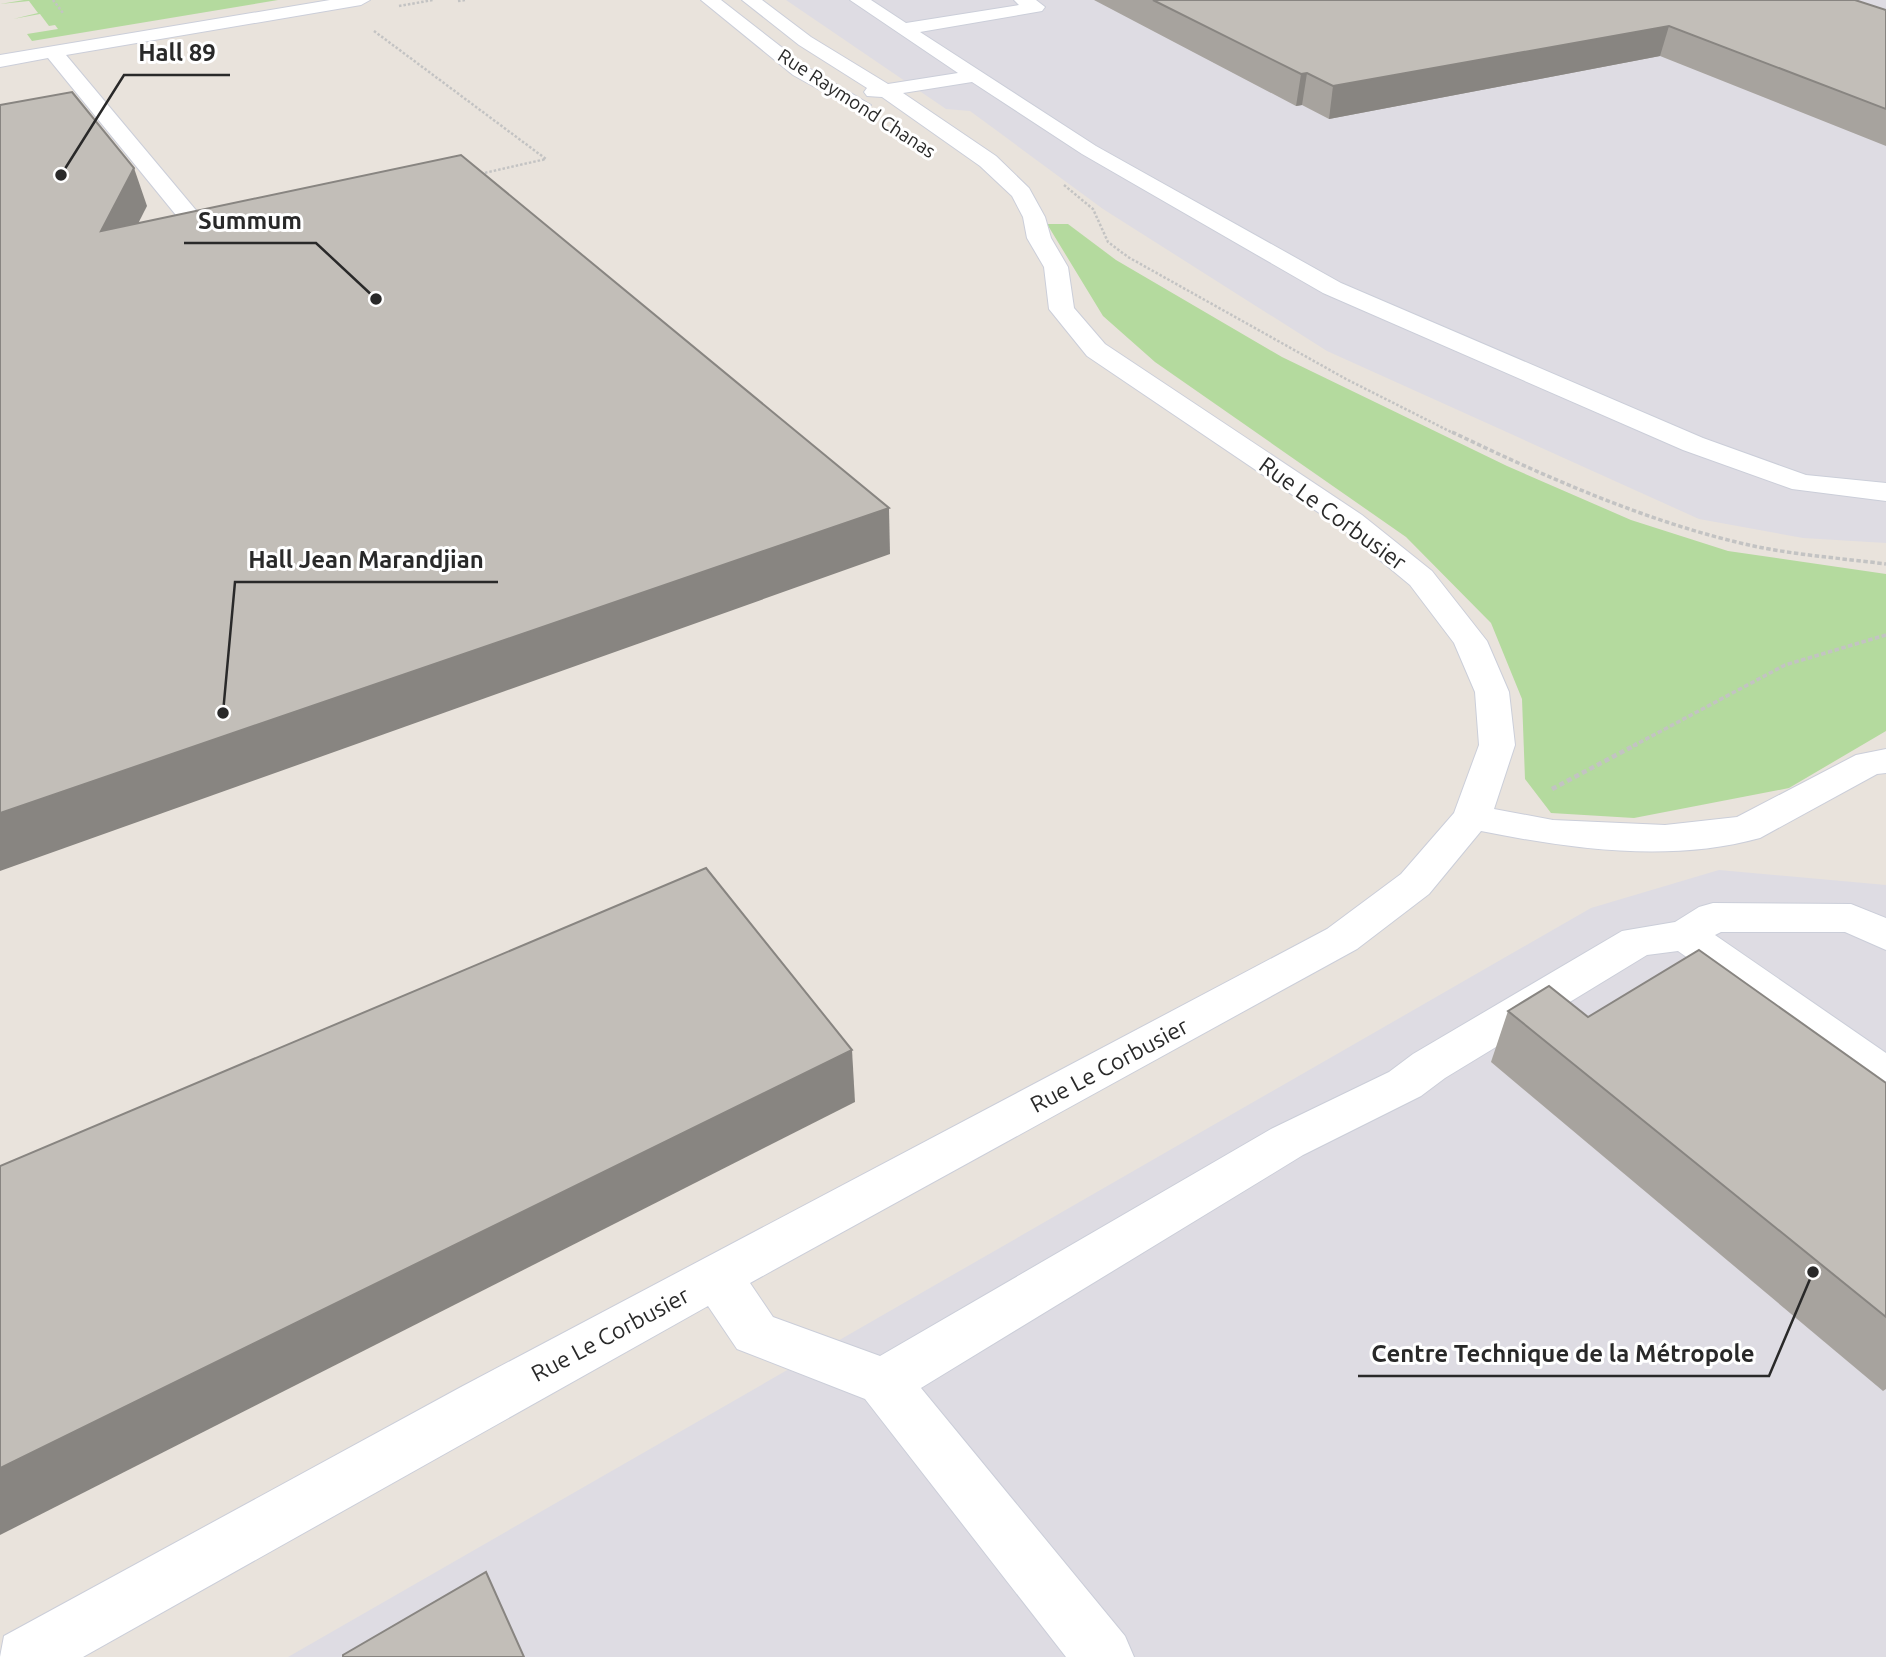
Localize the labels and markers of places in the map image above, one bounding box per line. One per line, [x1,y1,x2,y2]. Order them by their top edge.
callout: Hall 89 [124,30,230,75]
callout: Summum [184,198,316,243]
callout: Hall Jean Marandjian [235,537,498,582]
callout: Centre Technique de la Métropole [1358,1331,1769,1376]

